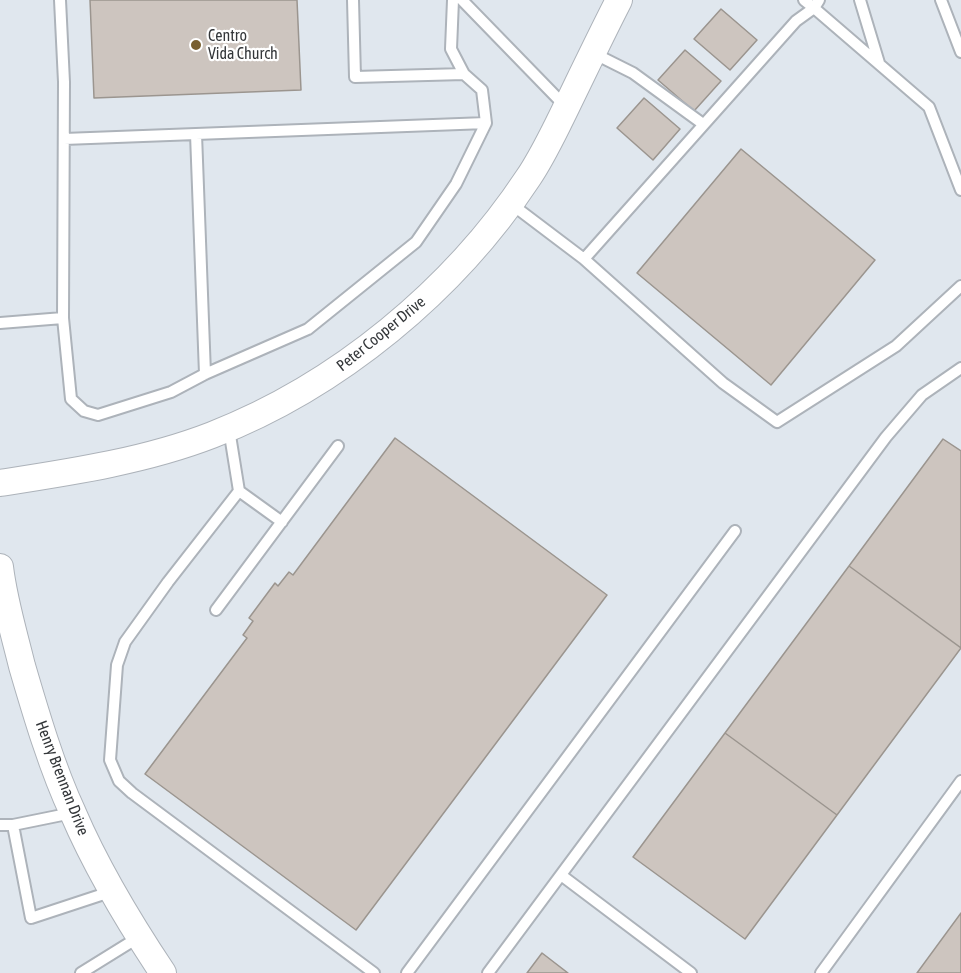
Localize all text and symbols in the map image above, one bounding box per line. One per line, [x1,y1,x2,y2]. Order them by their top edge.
place label: Centro Vida Church [208,26,278,64]
marker: Centro Vida Church [189,38,203,52]
street label: Peter Cooper Drive [333,292,429,376]
street label: Henry Brennan Drive [31,718,93,838]

